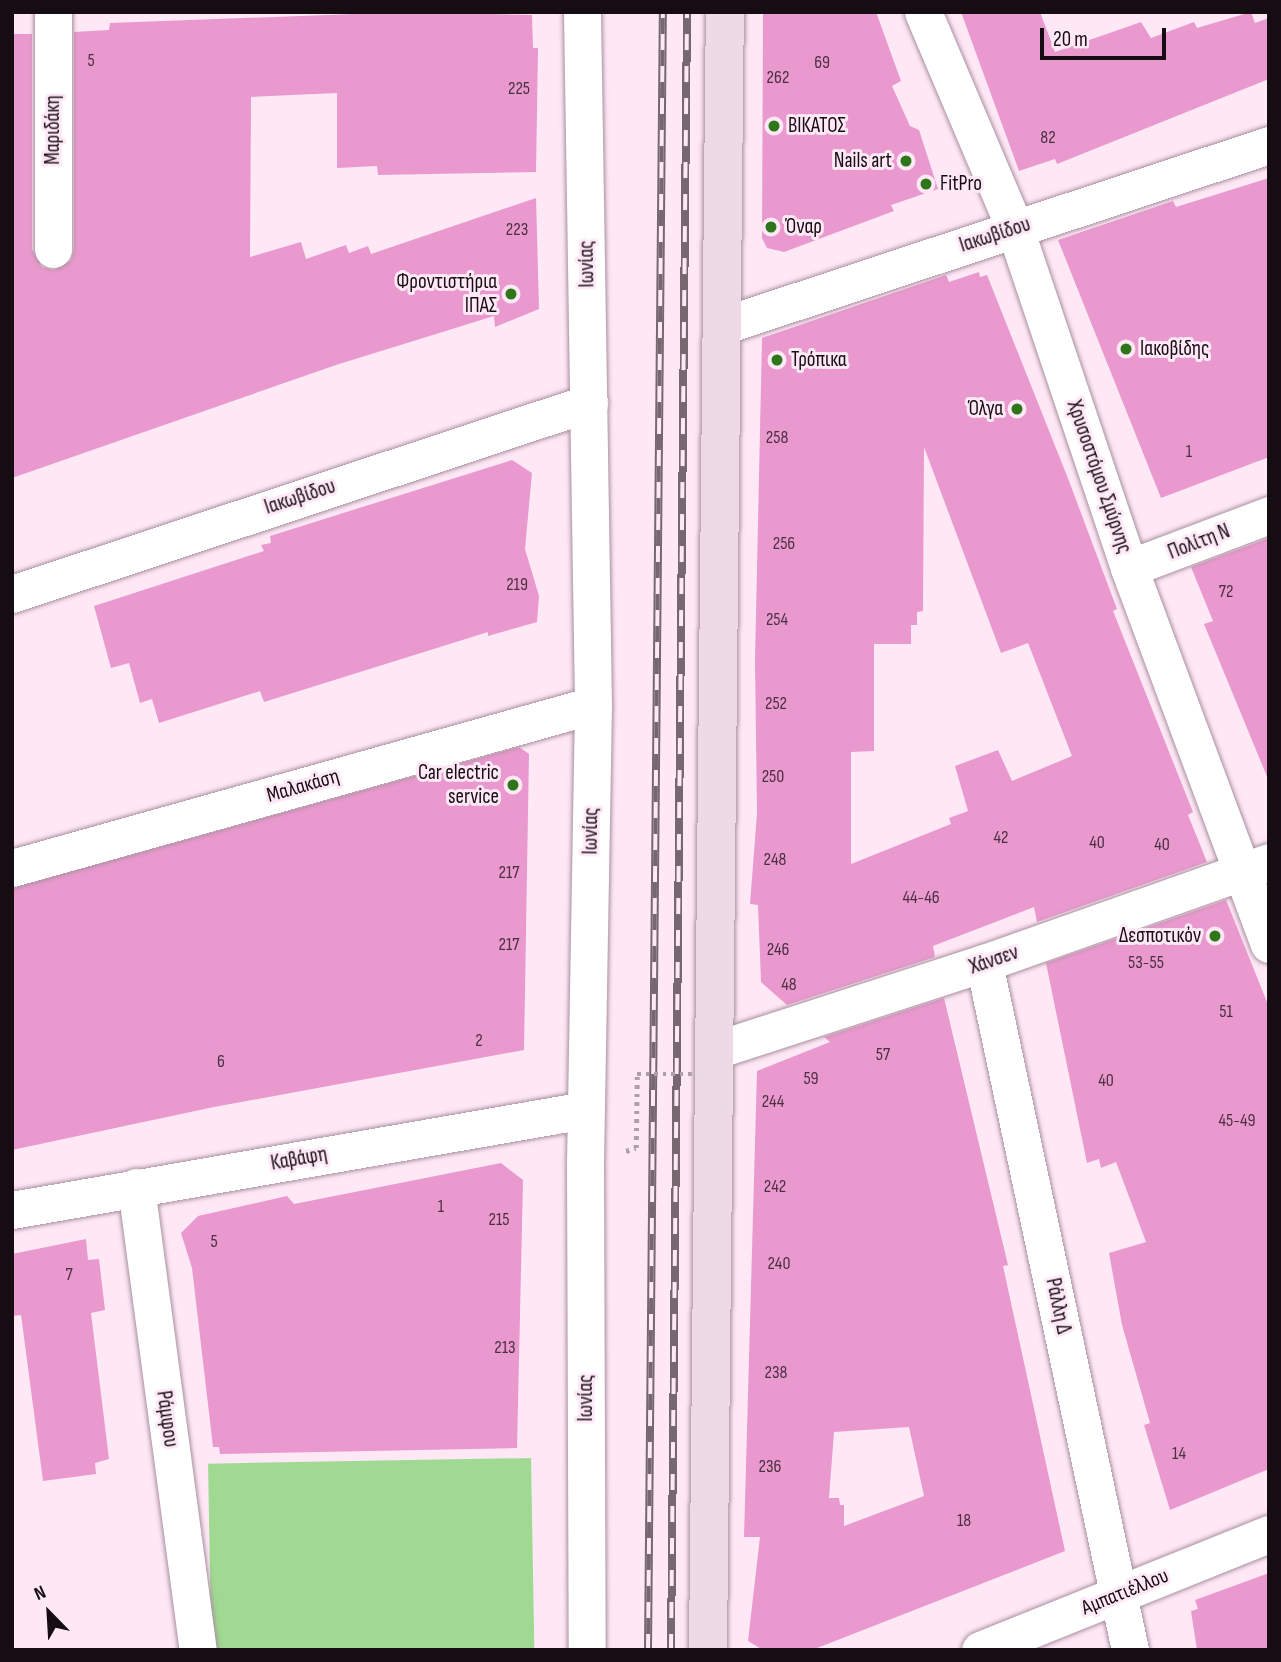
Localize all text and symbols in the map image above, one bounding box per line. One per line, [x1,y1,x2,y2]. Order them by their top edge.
scale bar [1043,14,1169,58]
text: 20 m [1053,27,1088,52]
house number: 5 [87,50,95,72]
house number: 69 [814,52,830,74]
house number: 262 [767,67,789,89]
house number: 225 [508,78,530,100]
street label: Μαριδάκη [40,95,66,165]
place label: ΒΙΚΑΤΟΣ [788,113,846,139]
marker: ΒΙΚΑΤΟΣ [766,118,782,134]
house number: 82 [1040,127,1056,149]
place label: Nails art [834,148,892,174]
marker: Nails art [898,153,914,169]
place label: FitPro [940,171,982,197]
marker: FitPro [918,176,934,192]
street label: Ιακωβίδου [956,212,1034,258]
place label: Όναρ [785,214,822,240]
house number: 223 [506,219,528,241]
marker: Όναρ [763,219,779,235]
street label: Ιωνίας [574,240,600,288]
place label: Φροντιστήρια ΙΠΑΣ [396,269,497,319]
marker: Φροντιστήρια ΙΠΑΣ [503,286,519,302]
place label: Ιακοβίδης [1140,336,1209,362]
marker: Ιακοβίδης [1118,341,1134,357]
place label: Τρόπικα [791,347,847,373]
marker: Τρόπικα [769,352,785,368]
place label: Όλγα [968,396,1003,422]
street label: Χρυσοστόμου Σμύρνης [1061,397,1137,557]
marker: Όλγα [1009,401,1025,417]
house number: 258 [766,427,788,449]
house number: 1 [1186,441,1192,463]
street label: Ιακωβίδου [261,474,339,520]
street label: Πολίτη Ν [1165,519,1233,565]
house number: 256 [773,533,795,555]
house number: 219 [506,574,528,596]
house number: 72 [1219,581,1233,603]
house number: 254 [766,609,788,631]
house number: 252 [765,693,787,715]
place label: Car electric service [418,760,499,810]
street label: Μαλακάση [264,764,342,808]
house number: 250 [762,766,784,788]
marker: Car electric service [505,777,521,793]
street label: Ιωνίας [578,807,604,855]
house number: 42 [993,827,1009,849]
house number: 40 [1089,832,1105,854]
house number: 40 [1154,834,1170,856]
house number: 248 [764,849,786,871]
house number: 217 [499,862,519,884]
house number: 44-46 [902,887,940,909]
place label: Δεσποτικὀν [1119,923,1201,949]
marker: Δεσποτικὀν [1207,928,1223,944]
house number: 217 [499,934,519,956]
house number: 246 [767,939,789,961]
street label: Χάνσεν [966,940,1022,980]
house number: 53-55 [1128,952,1164,974]
house number: 48 [781,974,797,996]
house number: 51 [1219,1001,1233,1023]
house number: 2 [475,1030,483,1052]
house number: 57 [876,1044,890,1066]
house number: 6 [217,1051,225,1073]
house number: 59 [803,1068,819,1090]
house number: 40 [1098,1070,1114,1092]
house number: 244 [762,1091,784,1113]
house number: 45-49 [1219,1110,1255,1132]
street label: Καβάφη [269,1142,329,1176]
house number: 242 [764,1176,786,1198]
house number: 1 [438,1196,444,1218]
house number: 215 [489,1209,509,1231]
house number: 5 [210,1231,218,1253]
house number: 240 [768,1253,790,1275]
house number: 7 [65,1264,73,1286]
street label: Ράλλη Δ [1040,1276,1076,1336]
house number: 213 [494,1337,516,1359]
house number: 238 [765,1362,787,1384]
street label: Ιωνίας [573,1374,599,1422]
street label: Ράμφου [151,1389,183,1449]
house number: 14 [1172,1443,1186,1465]
house number: 236 [759,1456,781,1478]
house number: 18 [957,1510,971,1532]
street label: Αμπατιέλλου [1078,1563,1172,1621]
north arrow [14,1578,84,1648]
text: N [31,1581,50,1606]

